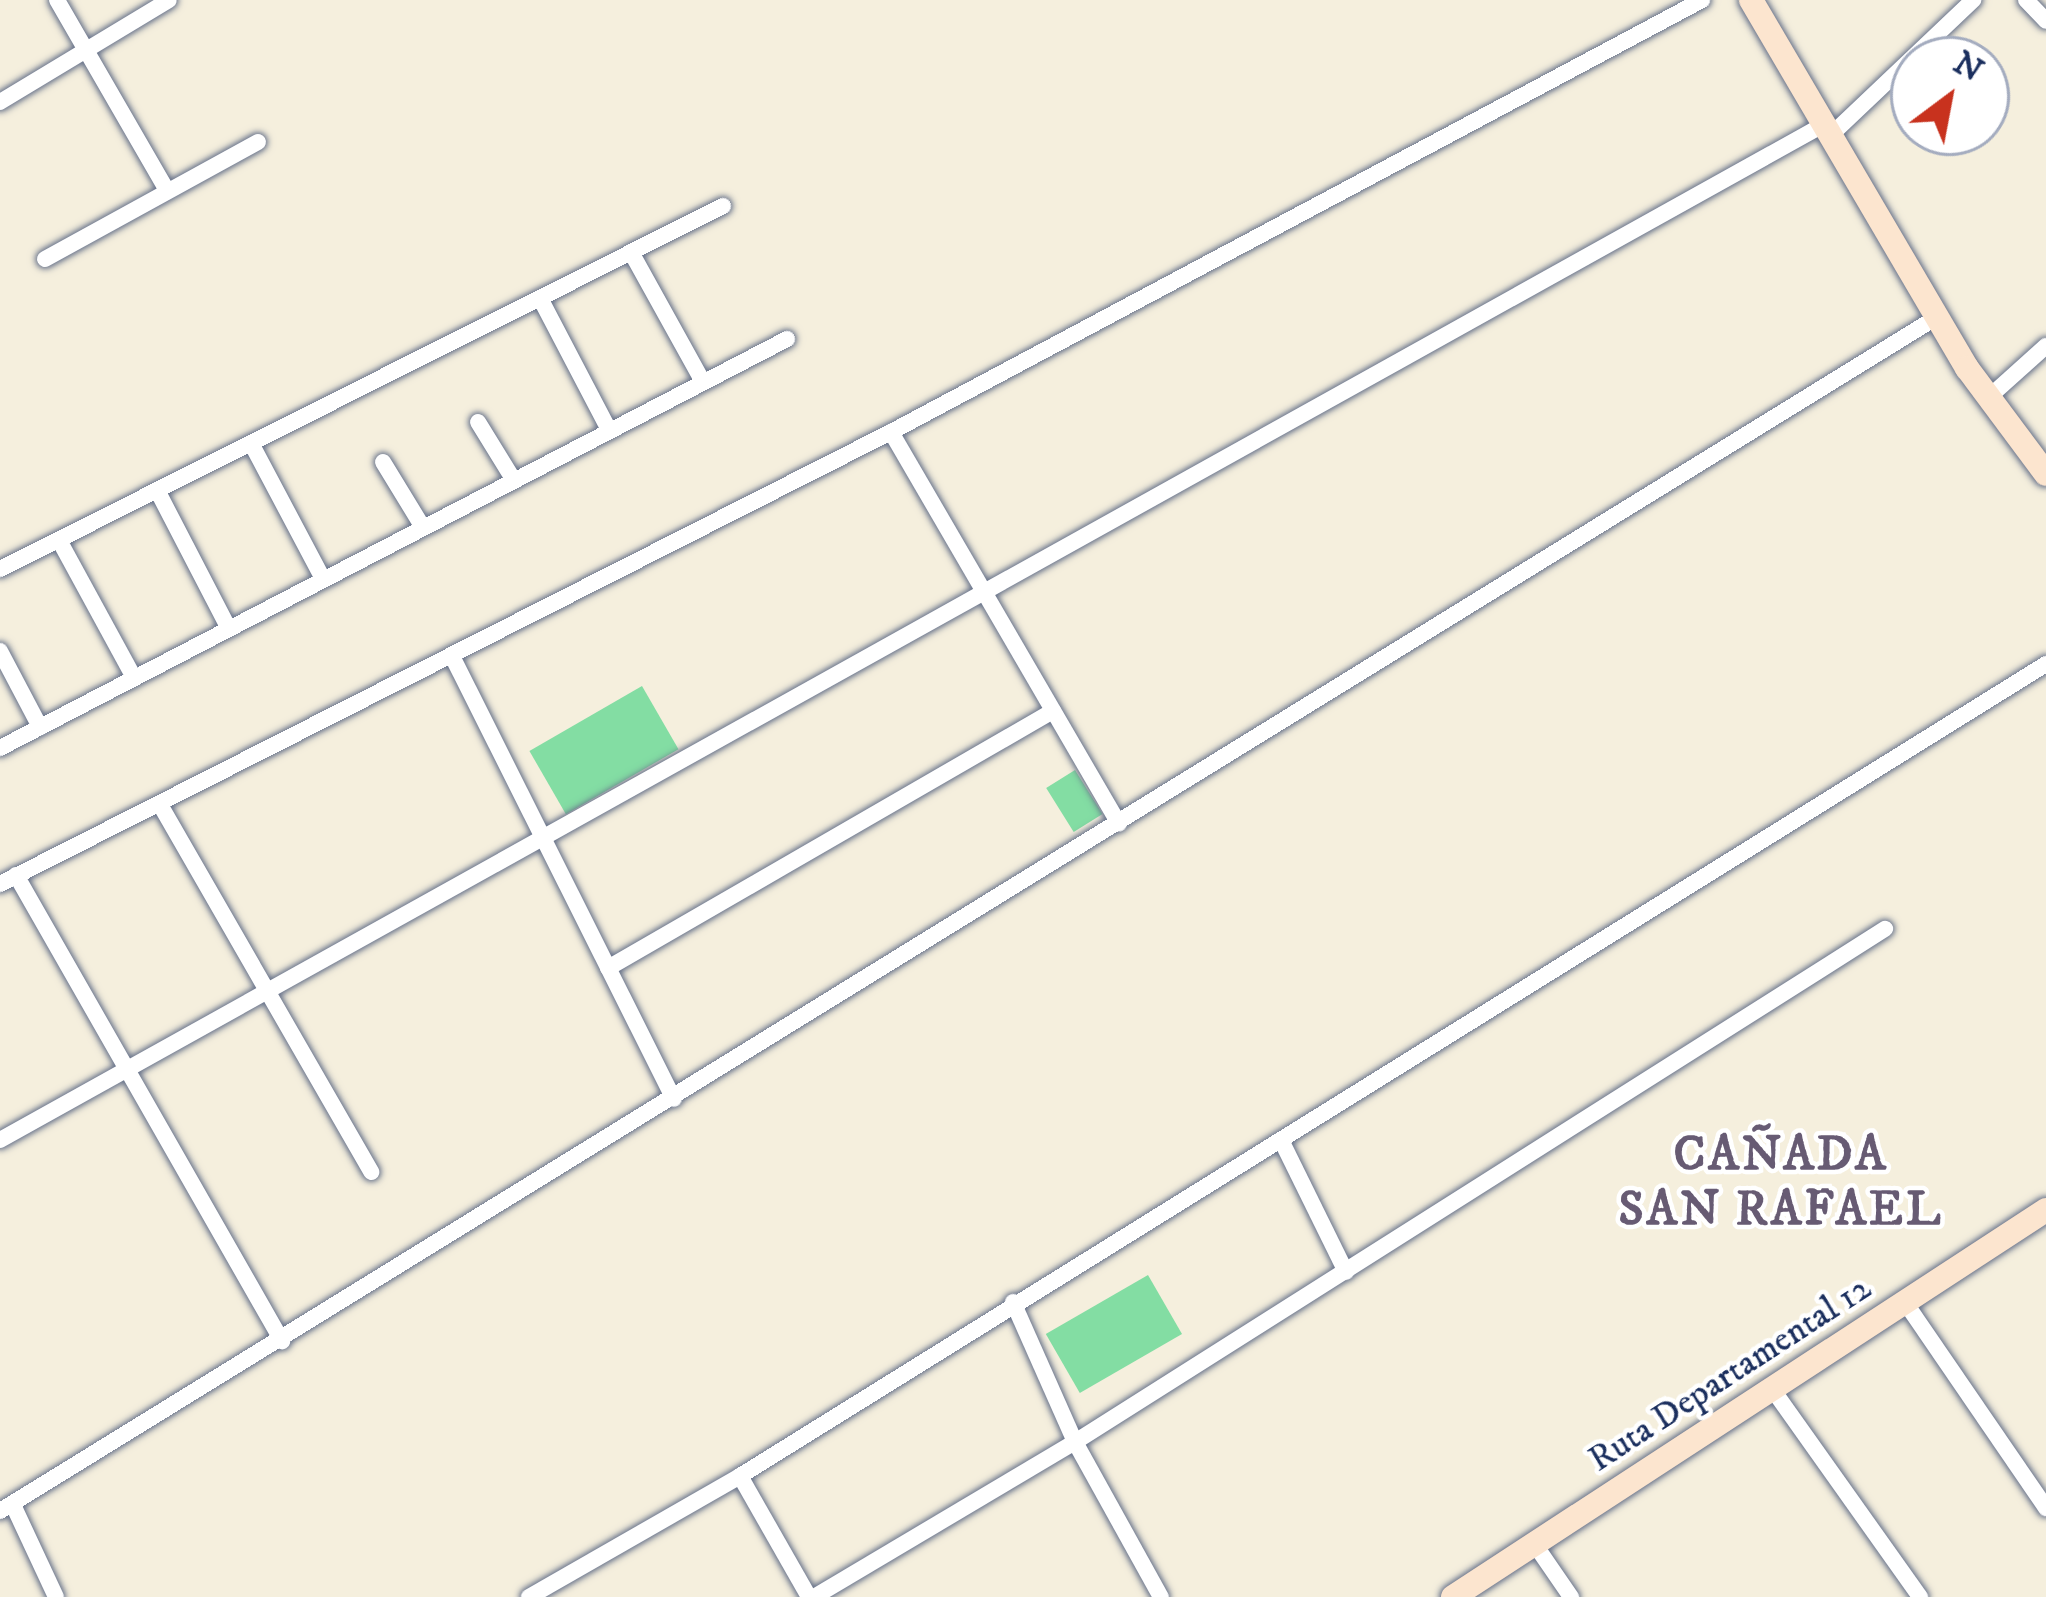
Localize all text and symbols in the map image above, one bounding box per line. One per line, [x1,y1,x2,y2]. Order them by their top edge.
north arrow [1890,36,2010,156]
text: N [1945,43,1990,92]
district label: CAÑADA SAN RAFAEL [1618,1126,1944,1239]
street label: Ruta Departamental 12 [1581,1267,1879,1481]

